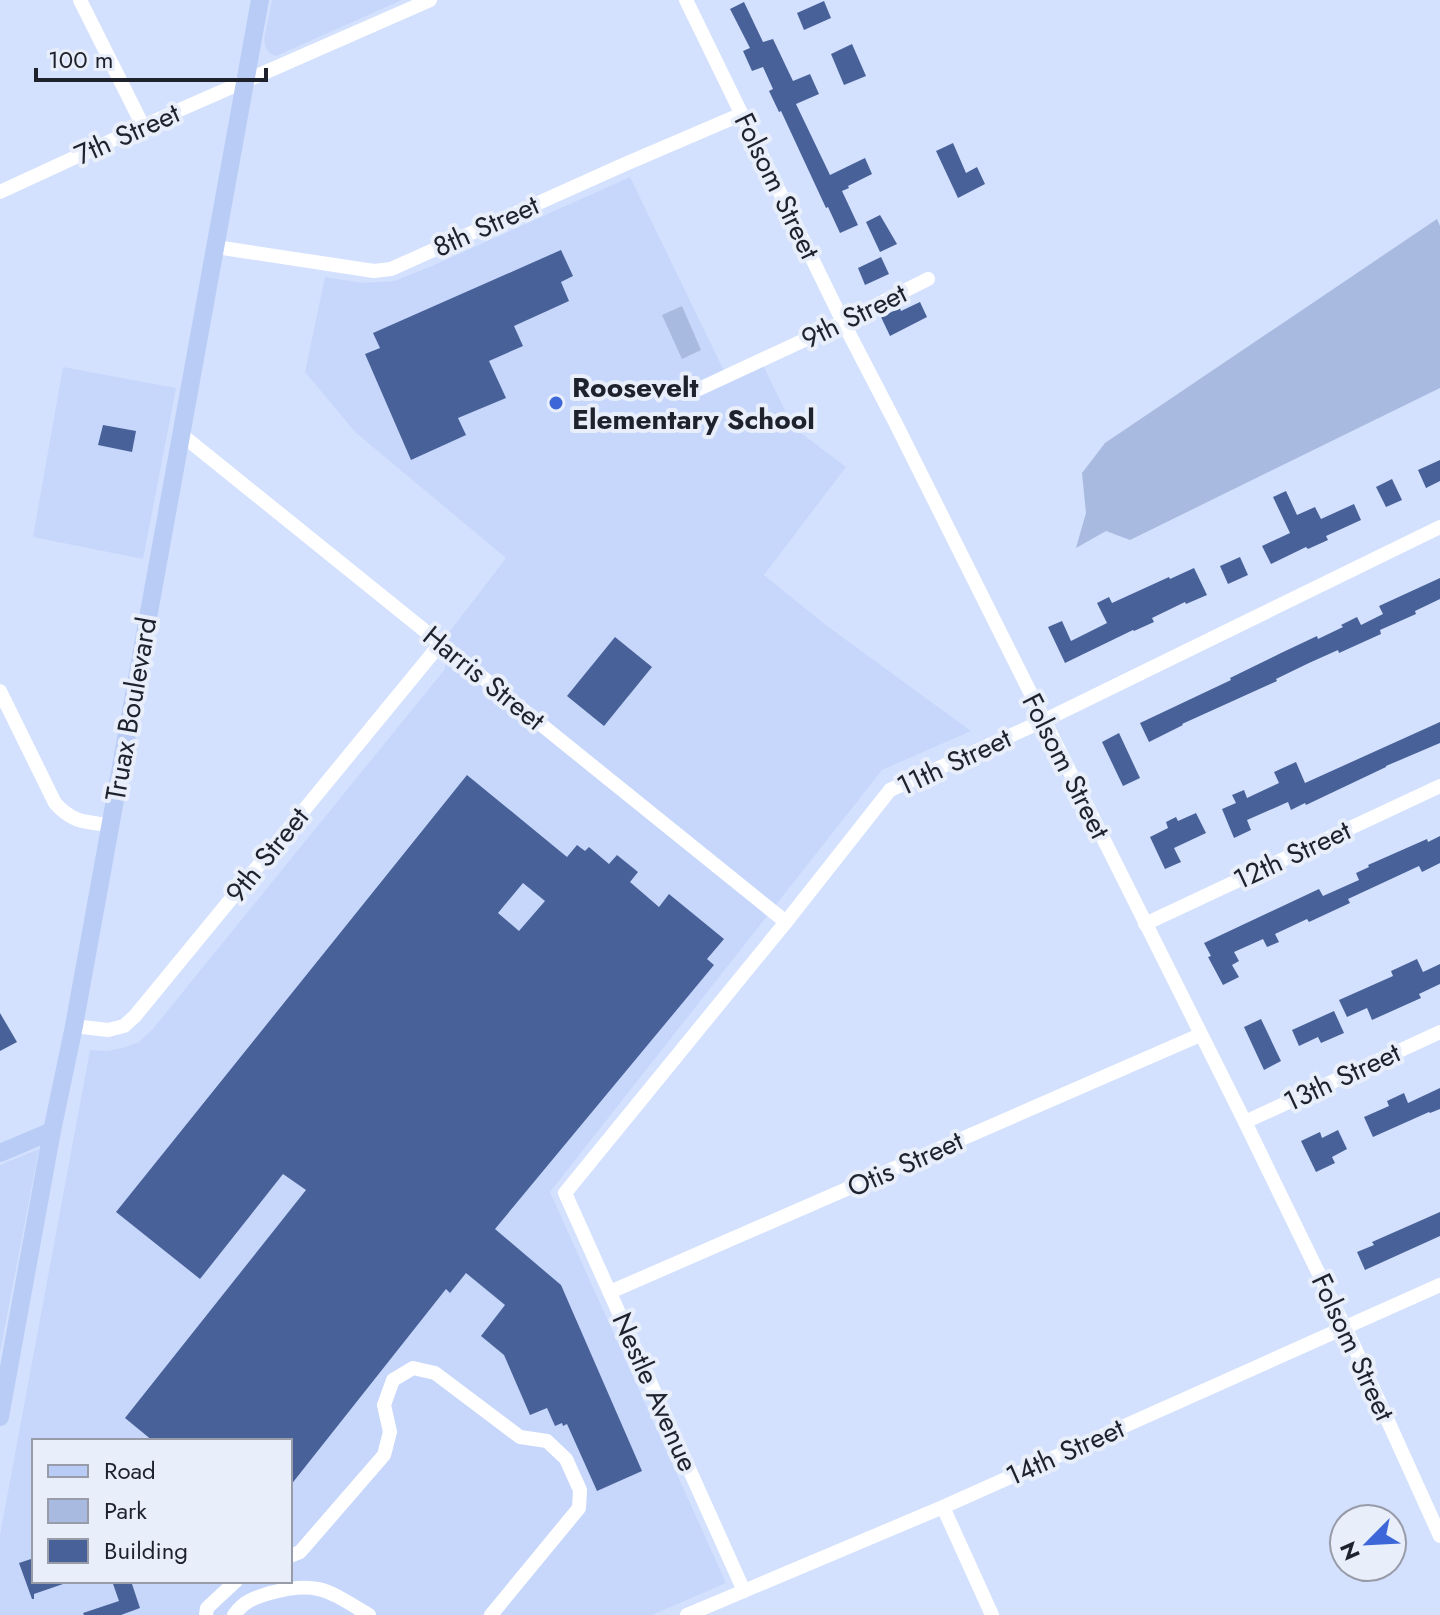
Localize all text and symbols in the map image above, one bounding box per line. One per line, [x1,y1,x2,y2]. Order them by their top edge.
scale bar [36,32,266,82]
text: 100 m [48,42,114,77]
street label: 7th Street [68,93,186,175]
street label: Folsom Street [724,106,830,266]
street label: 8th Street [427,184,546,267]
street label: 9th Street [794,273,914,359]
place label: Roosevelt Elementary School [572,367,815,440]
marker: Roosevelt Elementary School [547,394,565,412]
street label: Truax Boulevard [95,614,167,804]
street label: Harris Street [414,616,554,740]
street label: Folsom Street [1012,686,1120,846]
street label: 11th Street [890,718,1018,806]
street label: 9th Street [216,798,319,912]
street label: 12th Street [1227,810,1358,900]
street label: 13th Street [1277,1032,1407,1122]
street label: Otis Street [841,1120,970,1208]
street label: Folsom Street [1301,1267,1405,1428]
street label: Nestle Avenue [602,1306,708,1478]
street label: 14th Street [999,1408,1131,1496]
legend [32,1439,292,1583]
text: Road [104,1453,156,1488]
text: Park [104,1493,147,1528]
north arrow [1328,1503,1408,1583]
text: Building [104,1533,188,1568]
text: N [1332,1537,1368,1566]

